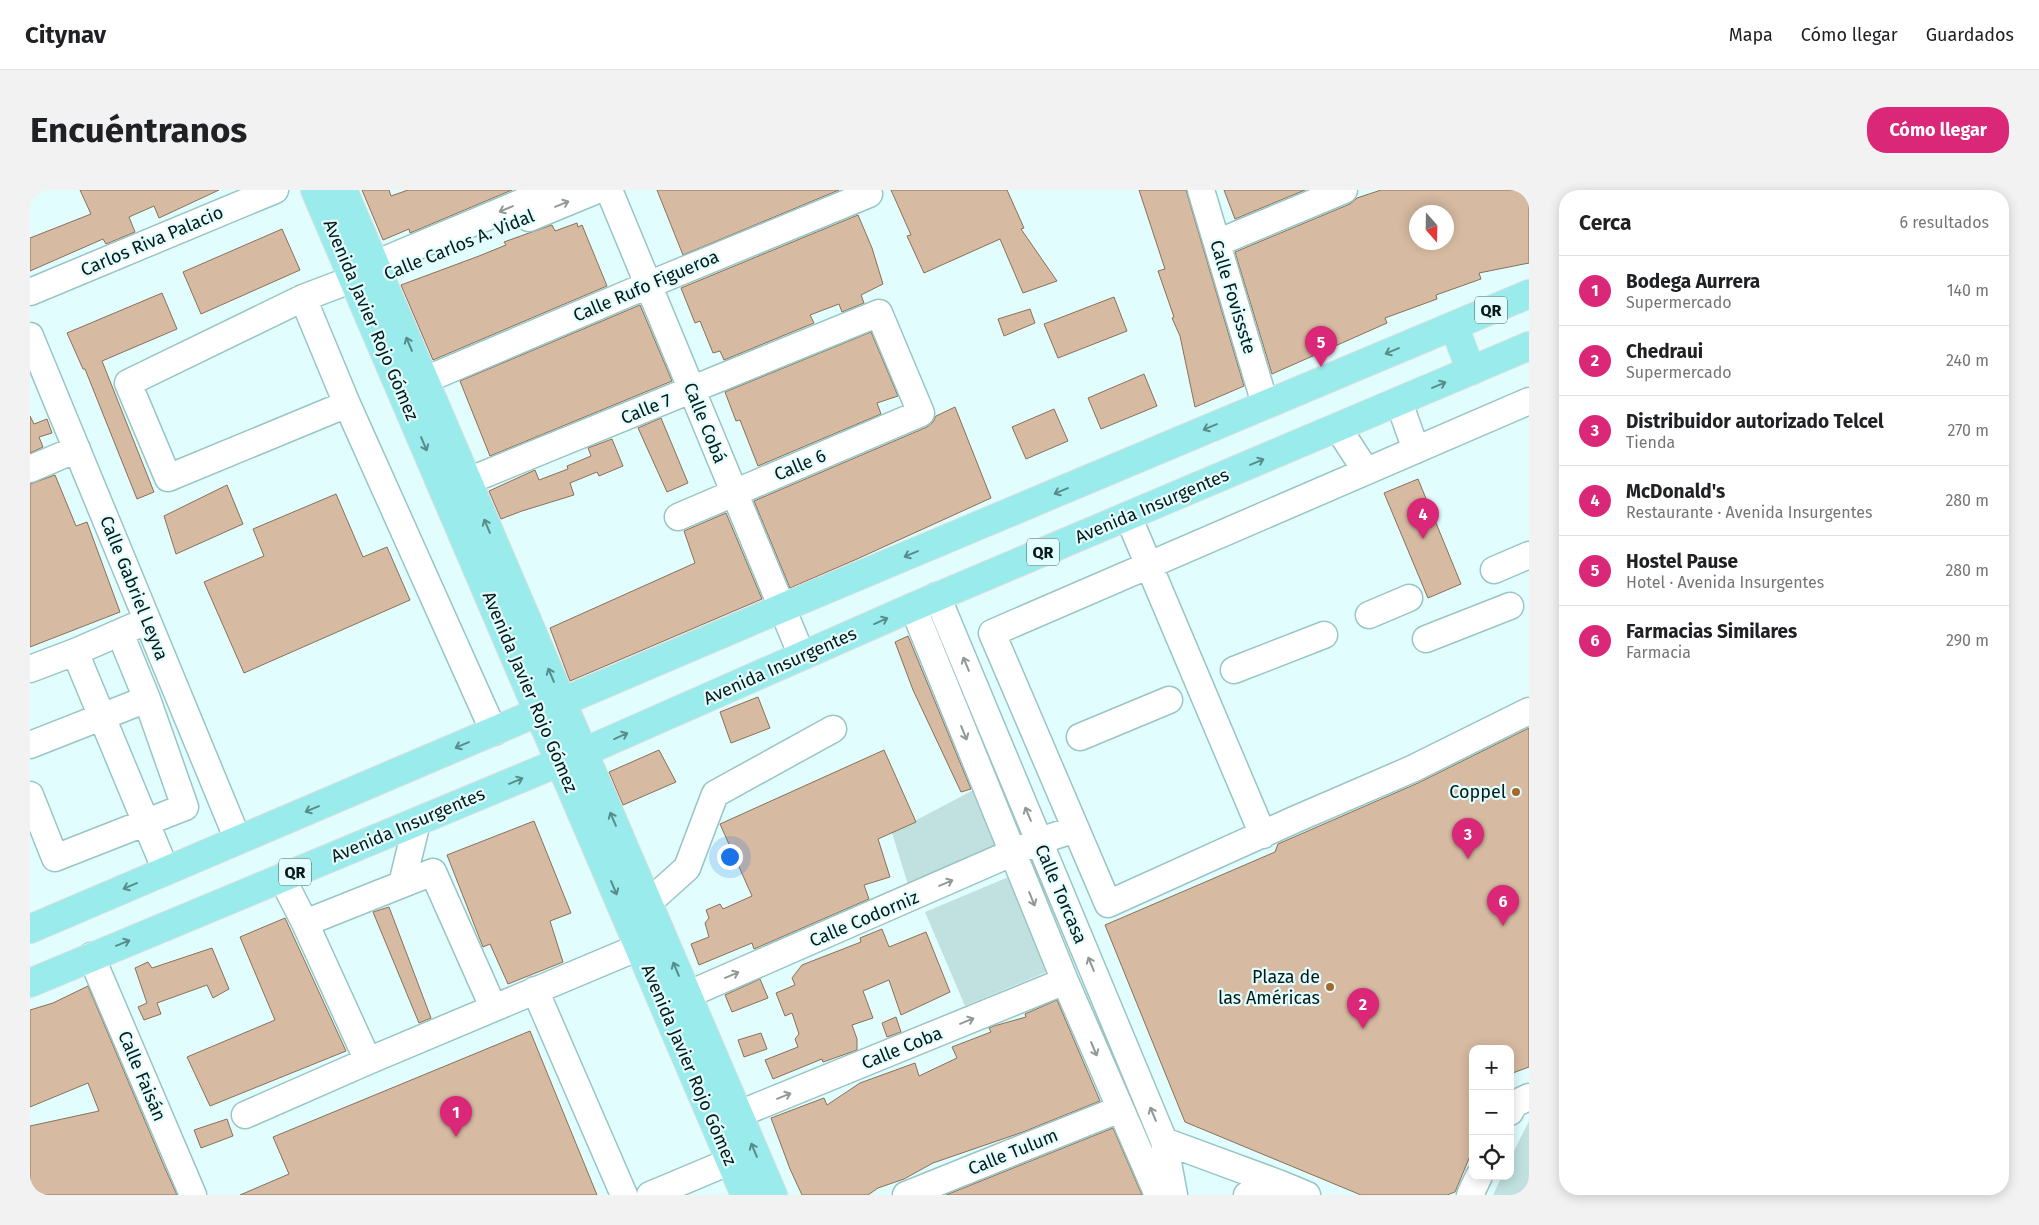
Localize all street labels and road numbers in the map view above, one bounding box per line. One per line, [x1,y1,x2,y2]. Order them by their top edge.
street label: Carlos Riva Palacio [77,201,227,281]
street label: Calle Carlos A. Vidal [381,205,537,285]
street label: Avenida Javier Rojo Gómez [319,216,423,424]
street label: Calle Fovissste [1205,237,1261,357]
street label: Calle Rufo Figueroa [570,245,722,327]
road number: QR [1475,296,1507,324]
street label: Calle Cobá [679,379,731,467]
street label: Calle 7 [618,389,674,429]
street label: Calle 6 [771,444,829,486]
street label: Avenida Insurgentes [1072,464,1232,548]
street label: Calle Gabriel Leyva [95,513,173,663]
road number: QR [1027,538,1059,566]
street label: Avenida Javier Rojo Gómez [478,588,582,796]
street label: Avenida Insurgentes [700,622,860,710]
street label: Avenida Insurgentes [328,783,488,867]
street label: Calle Torcasa [1030,841,1092,947]
road number: QR [279,859,311,886]
street label: Calle Codorniz [806,886,922,952]
street label: Avenida Javier Rojo Gómez [637,961,741,1169]
street label: Calle Coba [858,1022,946,1074]
street label: Calle Faisán [113,1028,171,1124]
street label: Calle Tulum [965,1124,1061,1180]

